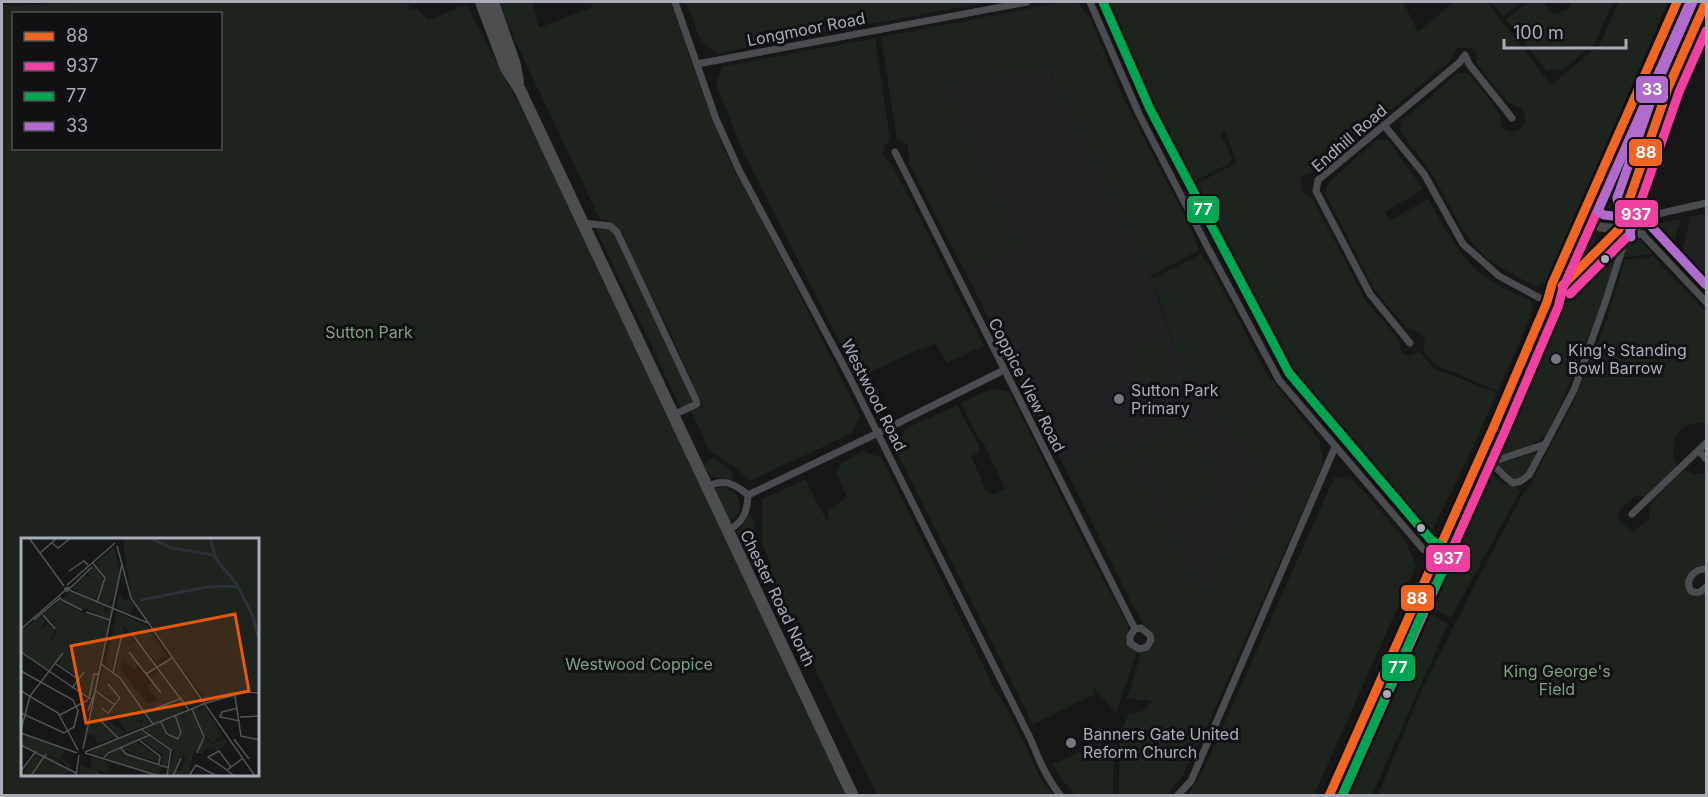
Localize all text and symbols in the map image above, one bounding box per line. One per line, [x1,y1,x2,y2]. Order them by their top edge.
street label: Longmoor Road [745,8,867,50]
legend [12,12,222,150]
scale bar [1504,12,1626,50]
text: 100 m [1513,22,1564,43]
text: 88 [66,25,88,46]
text: 937 [66,55,98,76]
line badge: 33 [1635,75,1669,104]
text: 33 [1642,79,1662,99]
text: 77 [66,85,87,106]
street label: Endhill Road [1307,100,1391,176]
text: 33 [66,115,88,136]
line badge: 88 [1628,138,1663,167]
text: 88 [1636,142,1656,162]
line badge: 77 [1186,195,1220,224]
text: 77 [1194,199,1212,219]
line badge: 937 [1614,199,1659,228]
text: 937 [1621,204,1651,224]
unlabelled marker [1599,253,1611,265]
street label: Coppice View Road [985,315,1069,455]
park label: Sutton Park [325,322,413,342]
street label: Westwood Road [837,336,911,454]
place label: King's Standing Bowl Barrow [1568,340,1687,378]
marker: King's Standing Bowl Barrow [1549,352,1563,366]
place label: Sutton Park Primary [1131,380,1219,418]
marker: Sutton Park Primary [1112,392,1126,406]
unlabelled marker [1415,522,1427,534]
street label: Chester Road North [736,526,820,670]
inset map [21,538,260,776]
line badge: 937 [1425,544,1471,573]
text: 937 [1433,548,1463,568]
line badge: 88 [1400,584,1435,612]
text: 88 [1407,588,1427,608]
line badge: 77 [1381,653,1416,682]
park label: Westwood Coppice [565,654,713,674]
text: 77 [1389,657,1407,677]
park label: King George's Field [1503,661,1611,699]
unlabelled marker [1381,688,1393,700]
place label: Banners Gate United Reform Church [1083,724,1239,762]
marker: Banners Gate United Reform Church [1064,736,1078,750]

